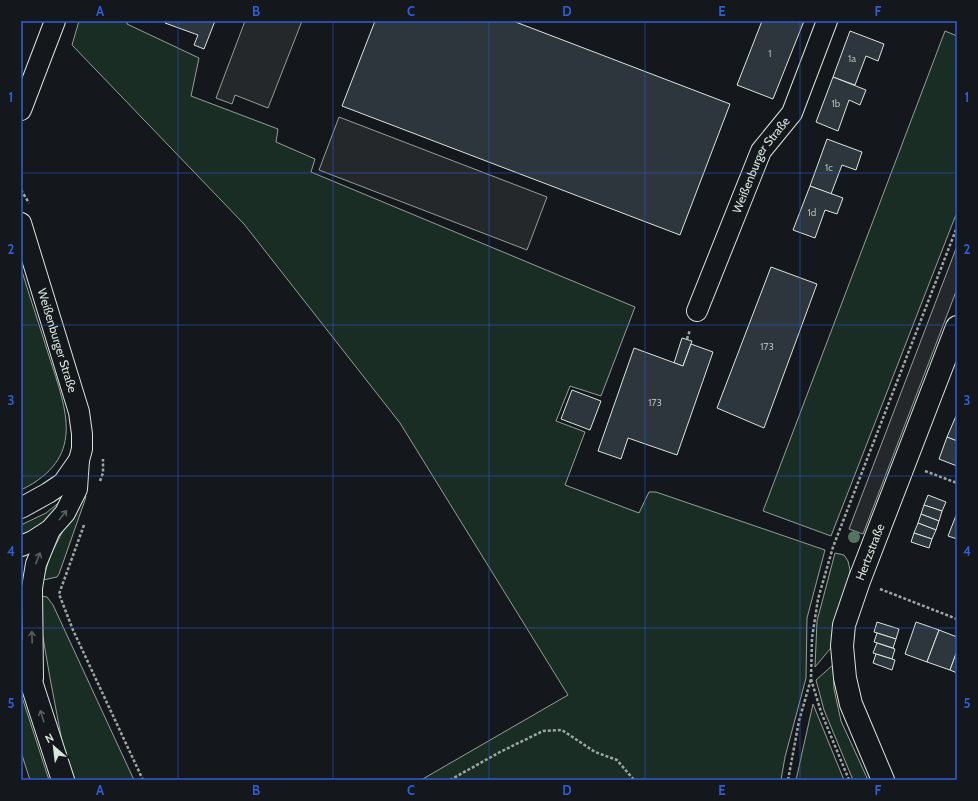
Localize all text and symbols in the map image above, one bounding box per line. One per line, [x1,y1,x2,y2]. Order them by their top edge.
text: A [96,3,105,19]
text: B [252,3,260,19]
text: C [407,3,415,19]
text: D [562,3,572,19]
text: E [718,3,726,19]
text: F [875,3,882,19]
house number: 1 [768,47,772,60]
house number: 1a [848,52,856,65]
text: 1 [9,89,13,105]
text: 1 [965,89,969,105]
house number: 1b [832,97,841,110]
street label: Weißenburger Straße [729,114,793,215]
house number: 1c [825,161,833,174]
house number: 1d [808,206,816,219]
text: 2 [8,241,15,257]
text: 2 [964,241,971,257]
street label: Weißenburger Straße [35,287,81,394]
house number: 173 [760,340,774,353]
text: 3 [7,392,15,408]
text: 3 [963,392,971,408]
house number: 173 [648,396,662,409]
one-way arrow [58,509,67,520]
street label: Hertzstraße [852,521,887,582]
text: 4 [7,543,15,559]
text: 4 [963,543,971,559]
one-way arrow [35,553,43,565]
one-way arrow [28,631,36,644]
text: 5 [8,695,15,711]
text: 5 [964,695,971,711]
one-way arrow [38,710,45,723]
north arrow [34,727,74,767]
text: N [43,730,56,746]
text: A [96,782,105,798]
text: B [252,782,260,798]
text: C [407,782,415,798]
text: D [562,782,572,798]
text: E [718,782,726,798]
text: F [875,782,882,798]

